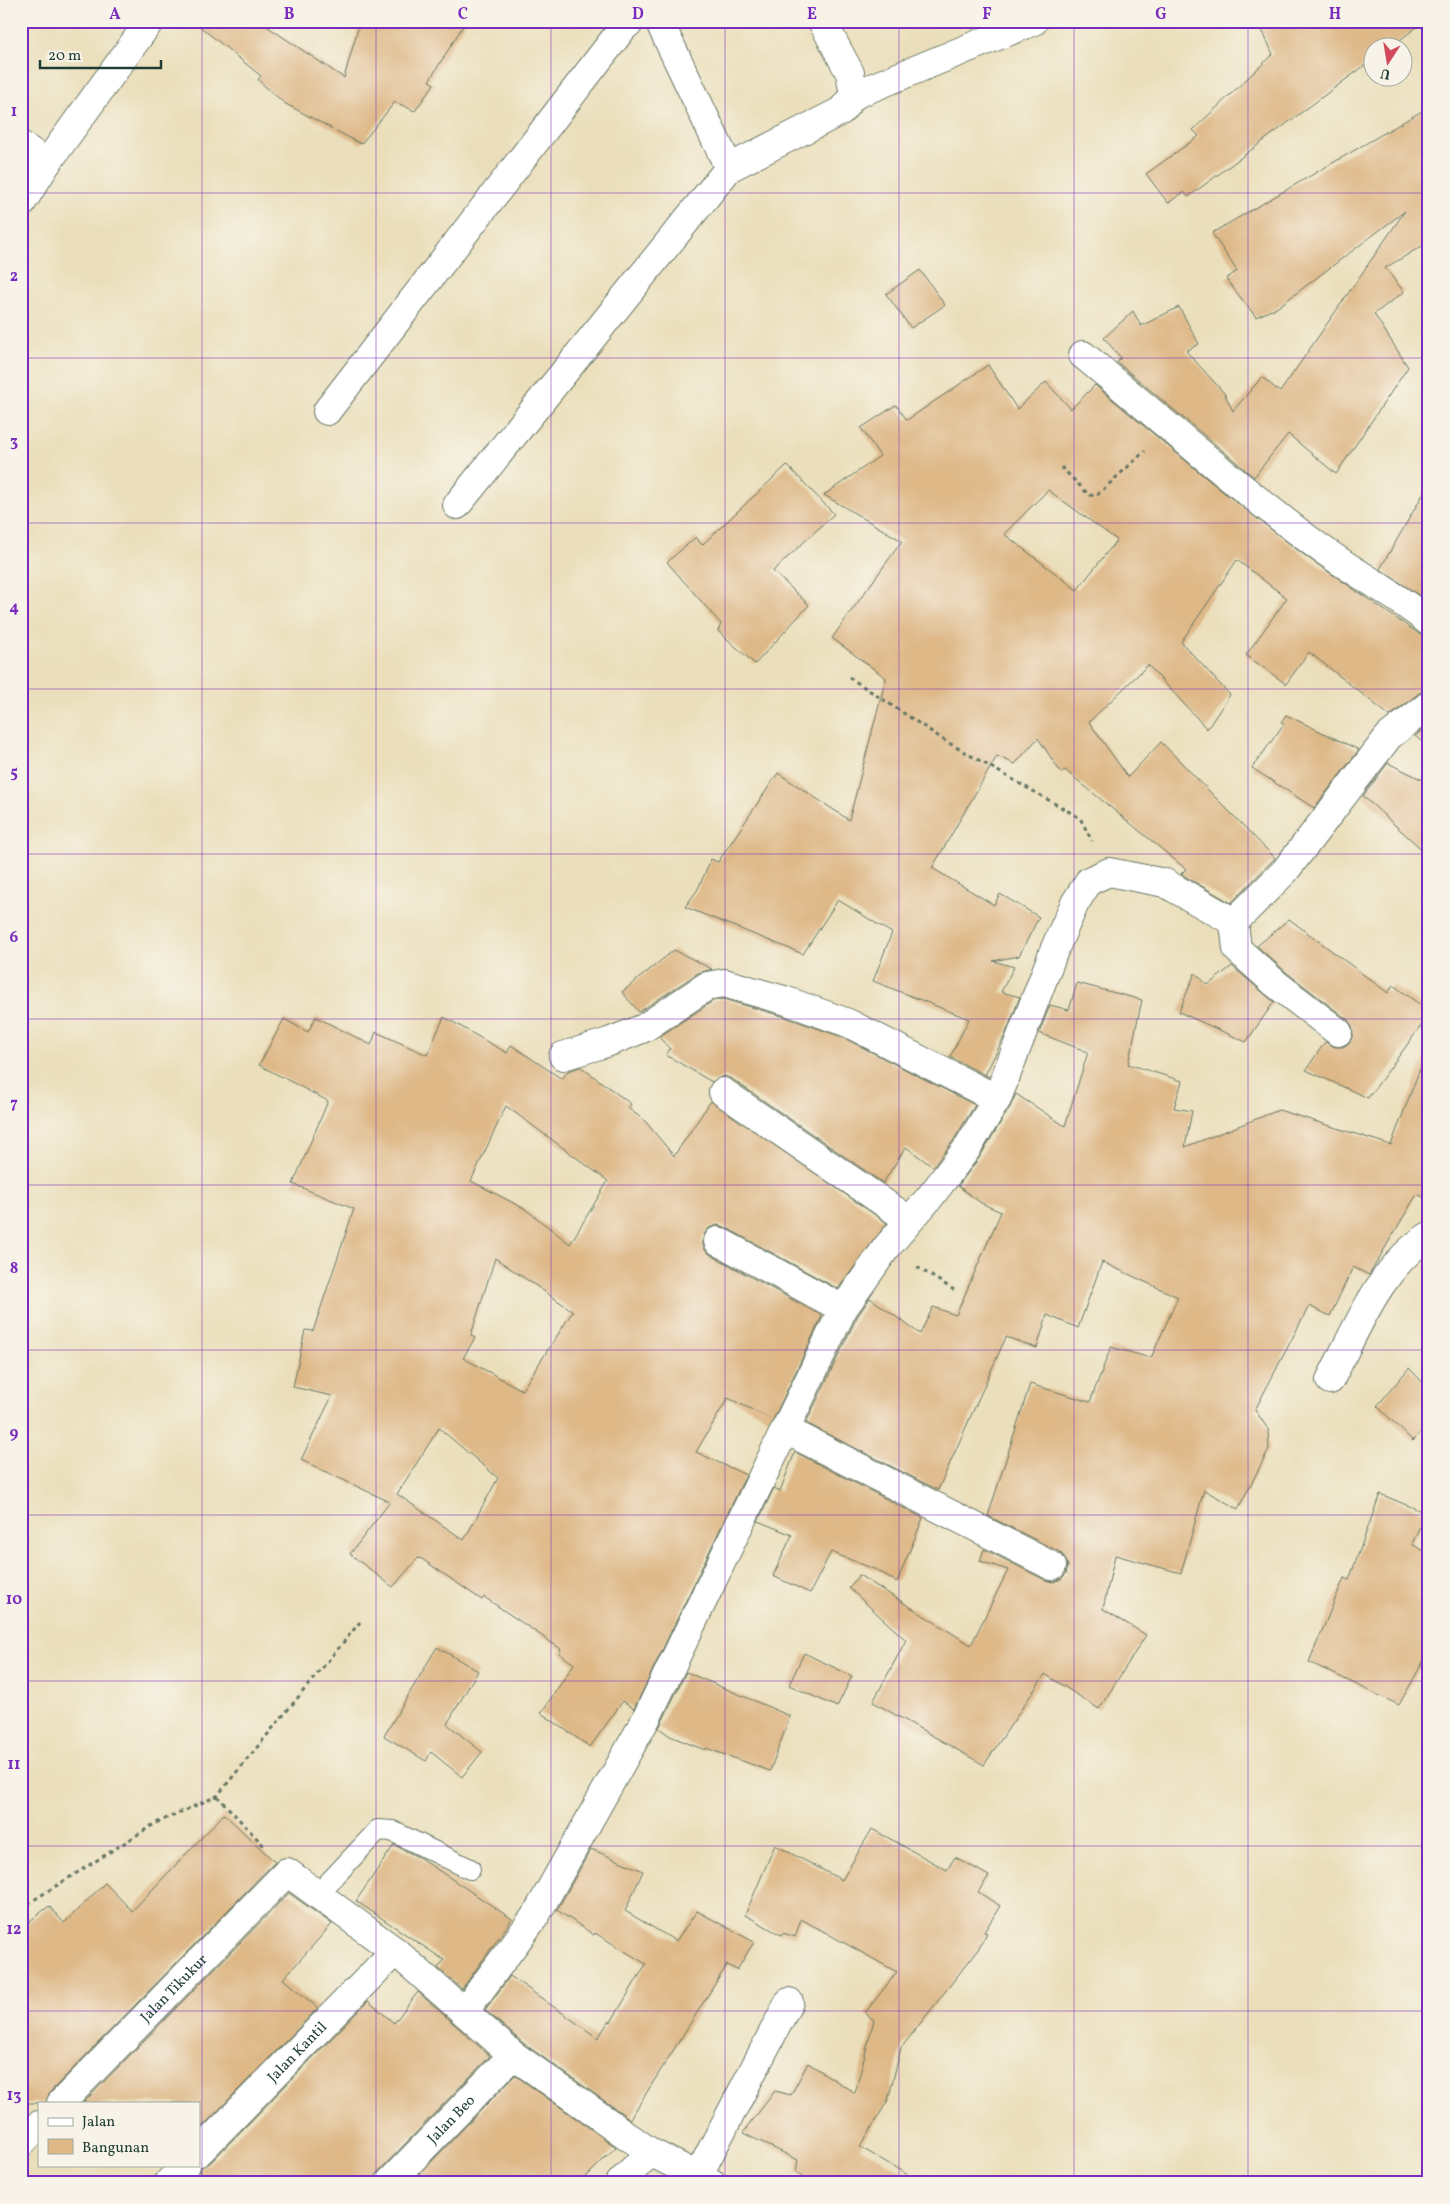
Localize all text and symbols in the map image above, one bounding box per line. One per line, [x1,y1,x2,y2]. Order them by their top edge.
text: A [109,4,121,26]
text: B [284,4,295,26]
text: C [458,4,468,26]
text: D [632,4,644,26]
text: E [807,4,817,26]
text: F [982,4,992,26]
text: G [1155,4,1167,26]
text: H [1329,4,1341,26]
scale bar [40,38,161,70]
north arrow [1362,38,1412,88]
text: 20 m [48,46,81,67]
text: U [1379,63,1392,84]
text: 1 [11,101,17,123]
text: 2 [10,266,18,288]
text: 3 [10,431,18,453]
text: 4 [9,597,19,619]
text: 5 [10,762,18,784]
text: 6 [10,927,19,949]
text: 7 [10,1093,18,1115]
text: 8 [10,1258,18,1280]
text: 9 [10,1423,19,1445]
text: 10 [6,1589,22,1611]
text: 11 [8,1754,20,1776]
text: 12 [7,1919,21,1941]
street label: Jalan Tikukur [136,1950,213,2028]
street label: Jalan Kantil [263,2018,332,2088]
text: 13 [7,2085,21,2107]
street label: Jalan Beo [423,2091,481,2149]
legend [38,2102,200,2166]
text: Jalan [82,2112,115,2133]
text: Bangunan [82,2138,149,2159]

